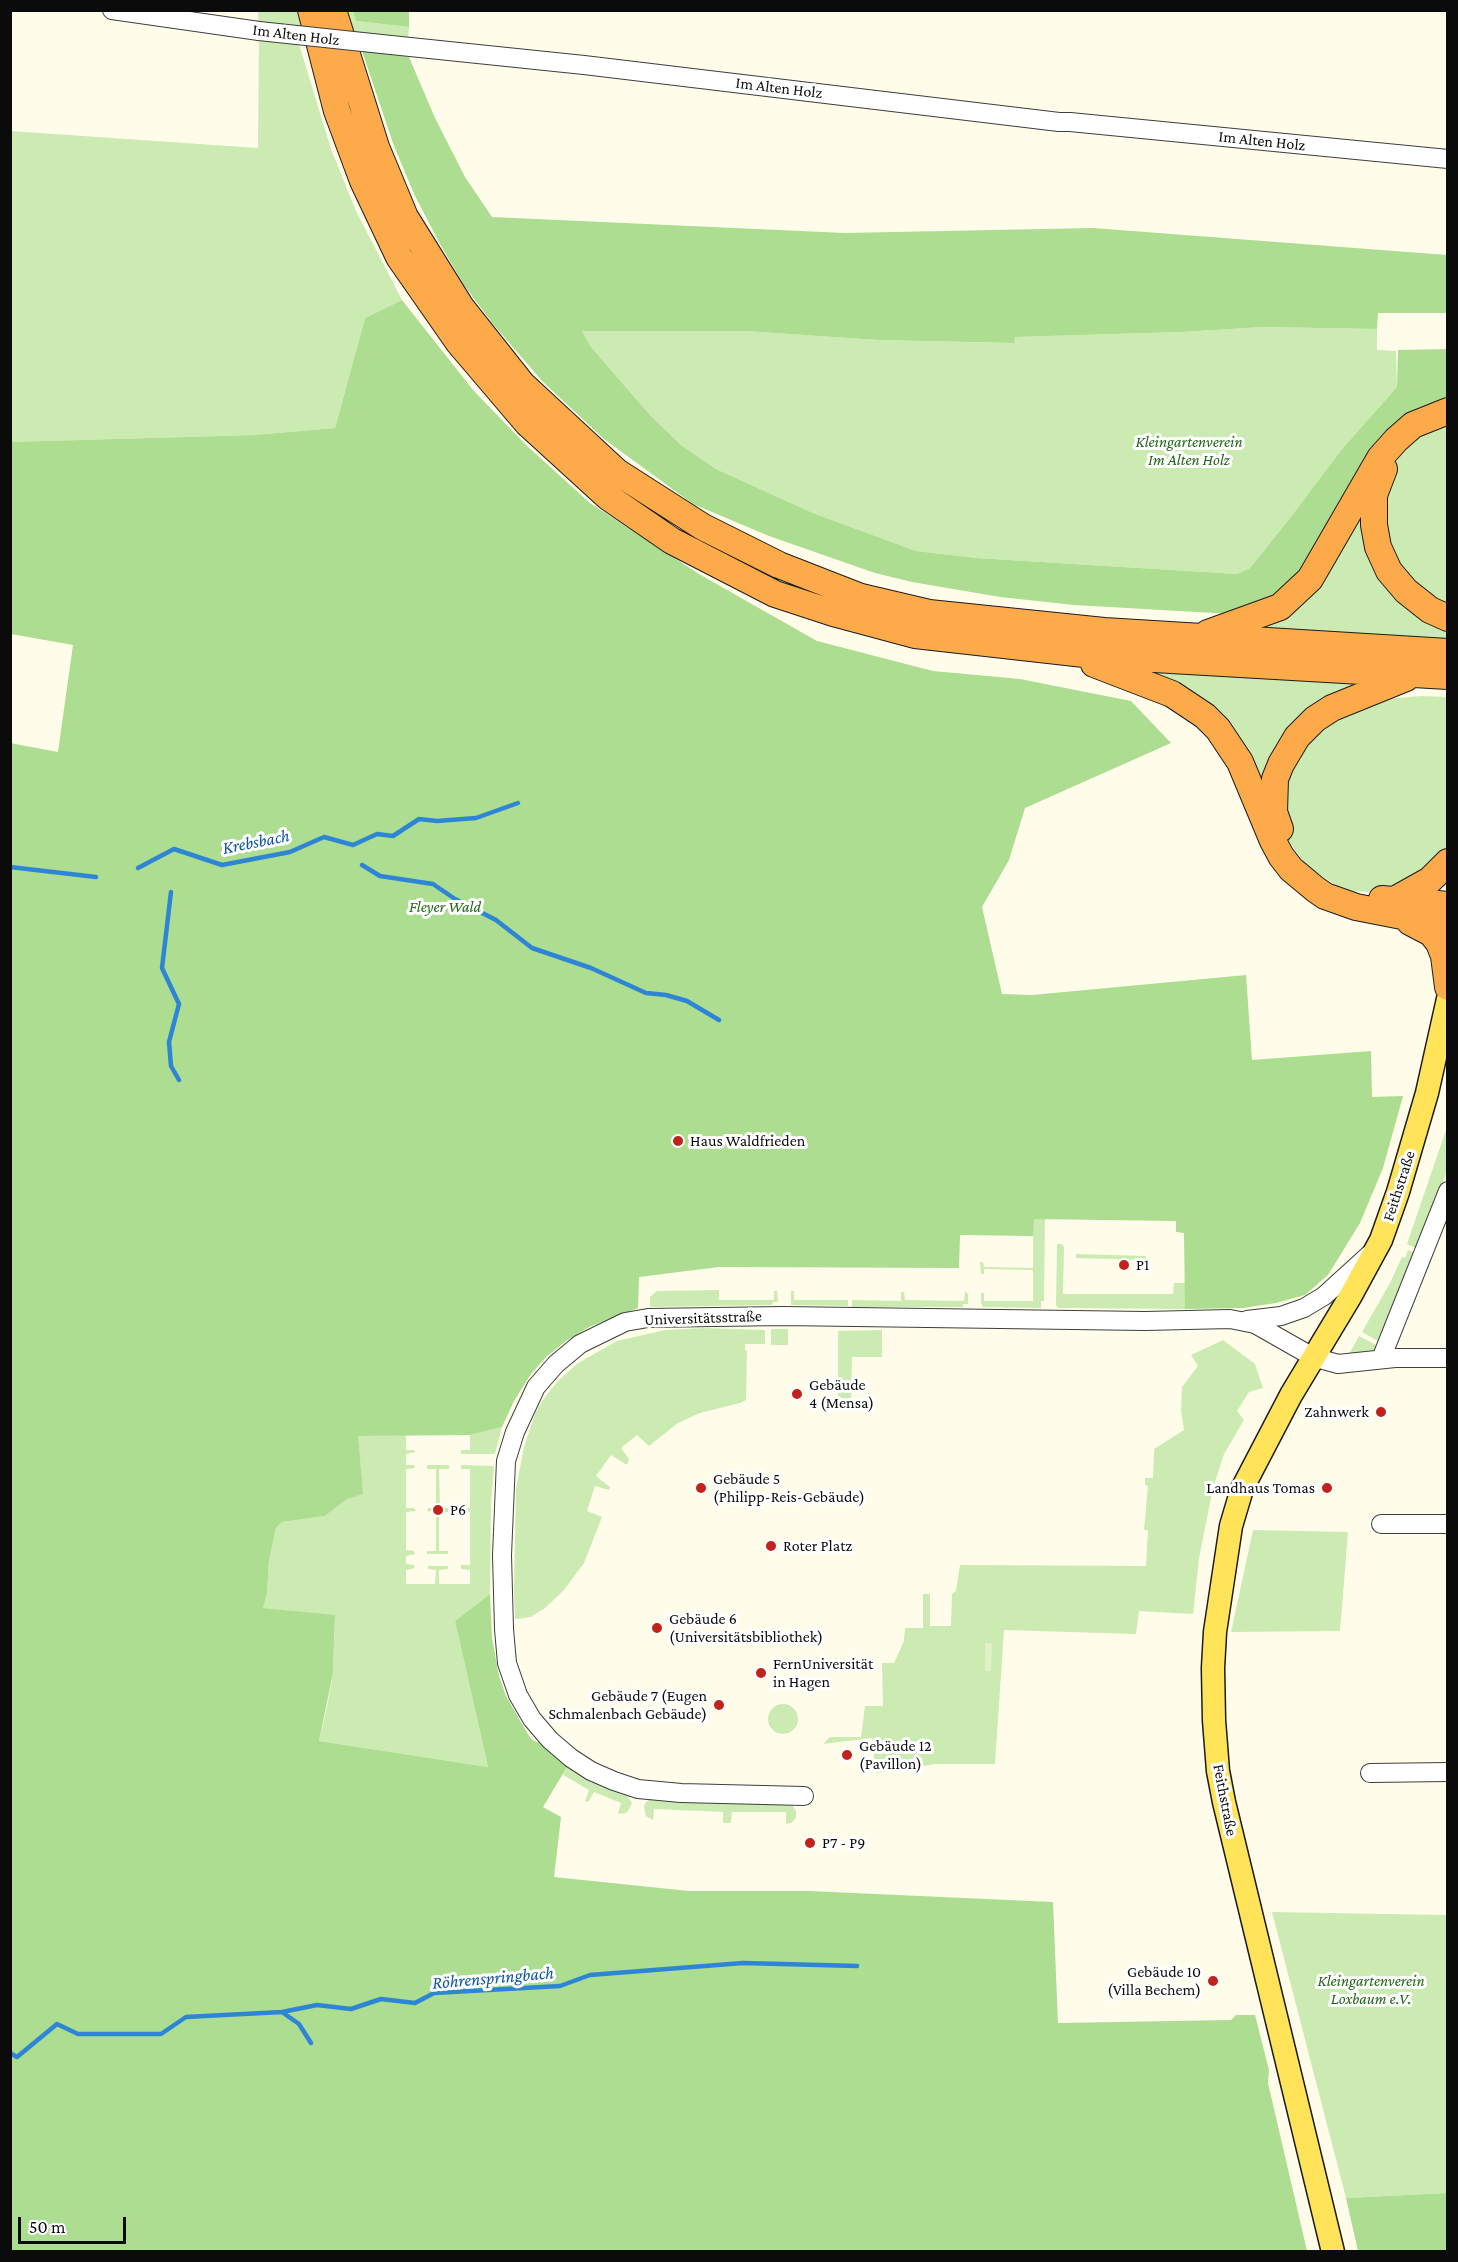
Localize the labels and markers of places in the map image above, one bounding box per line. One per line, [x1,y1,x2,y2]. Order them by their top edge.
place label: Haus Waldfrieden [690,1131,805,1151]
marker: Haus Waldfrieden [671,1134,685,1148]
place label: P1 [1136,1255,1149,1275]
marker: P1 [1117,1258,1131,1272]
place label: Gebäude 4 (Mensa) [809,1375,874,1413]
marker: Gebäude 4 (Mensa) [790,1387,804,1401]
place label: Zahnwerk [1304,1402,1369,1422]
marker: Zahnwerk [1374,1405,1388,1419]
place label: Gebäude 5 (Philipp-Reis-Gebäude) [713,1469,865,1507]
place label: Landhaus Tomas [1206,1478,1315,1498]
marker: Gebäude 5 (Philipp-Reis-Gebäude) [694,1481,708,1495]
marker: Landhaus Tomas [1320,1481,1334,1495]
place label: P6 [450,1500,466,1520]
marker: P6 [431,1503,445,1517]
place label: Roter Platz [783,1536,852,1556]
marker: Roter Platz [764,1539,778,1553]
place label: Gebäude 6 (Universitätsbibliothek) [669,1609,823,1647]
marker: Gebäude 6 (Universitätsbibliothek) [650,1621,664,1635]
place label: FernUniversität in Hagen [773,1654,873,1692]
marker: FernUniversität in Hagen [754,1666,768,1680]
place label: Gebäude 7 (Eugen Schmalenbach Gebäude) [548,1686,707,1724]
marker: Gebäude 7 (Eugen Schmalenbach Gebäude) [712,1698,726,1712]
place label: Gebäude 12 (Pavillon) [859,1736,932,1774]
marker: Gebäude 12 (Pavillon) [840,1748,854,1762]
place label: P7 - P9 [822,1833,865,1853]
marker: P7 - P9 [803,1836,817,1850]
place label: Gebäude 10 (Villa Bechem) [1107,1962,1201,2000]
marker: Gebäude 10 (Villa Bechem) [1206,1974,1220,1988]

